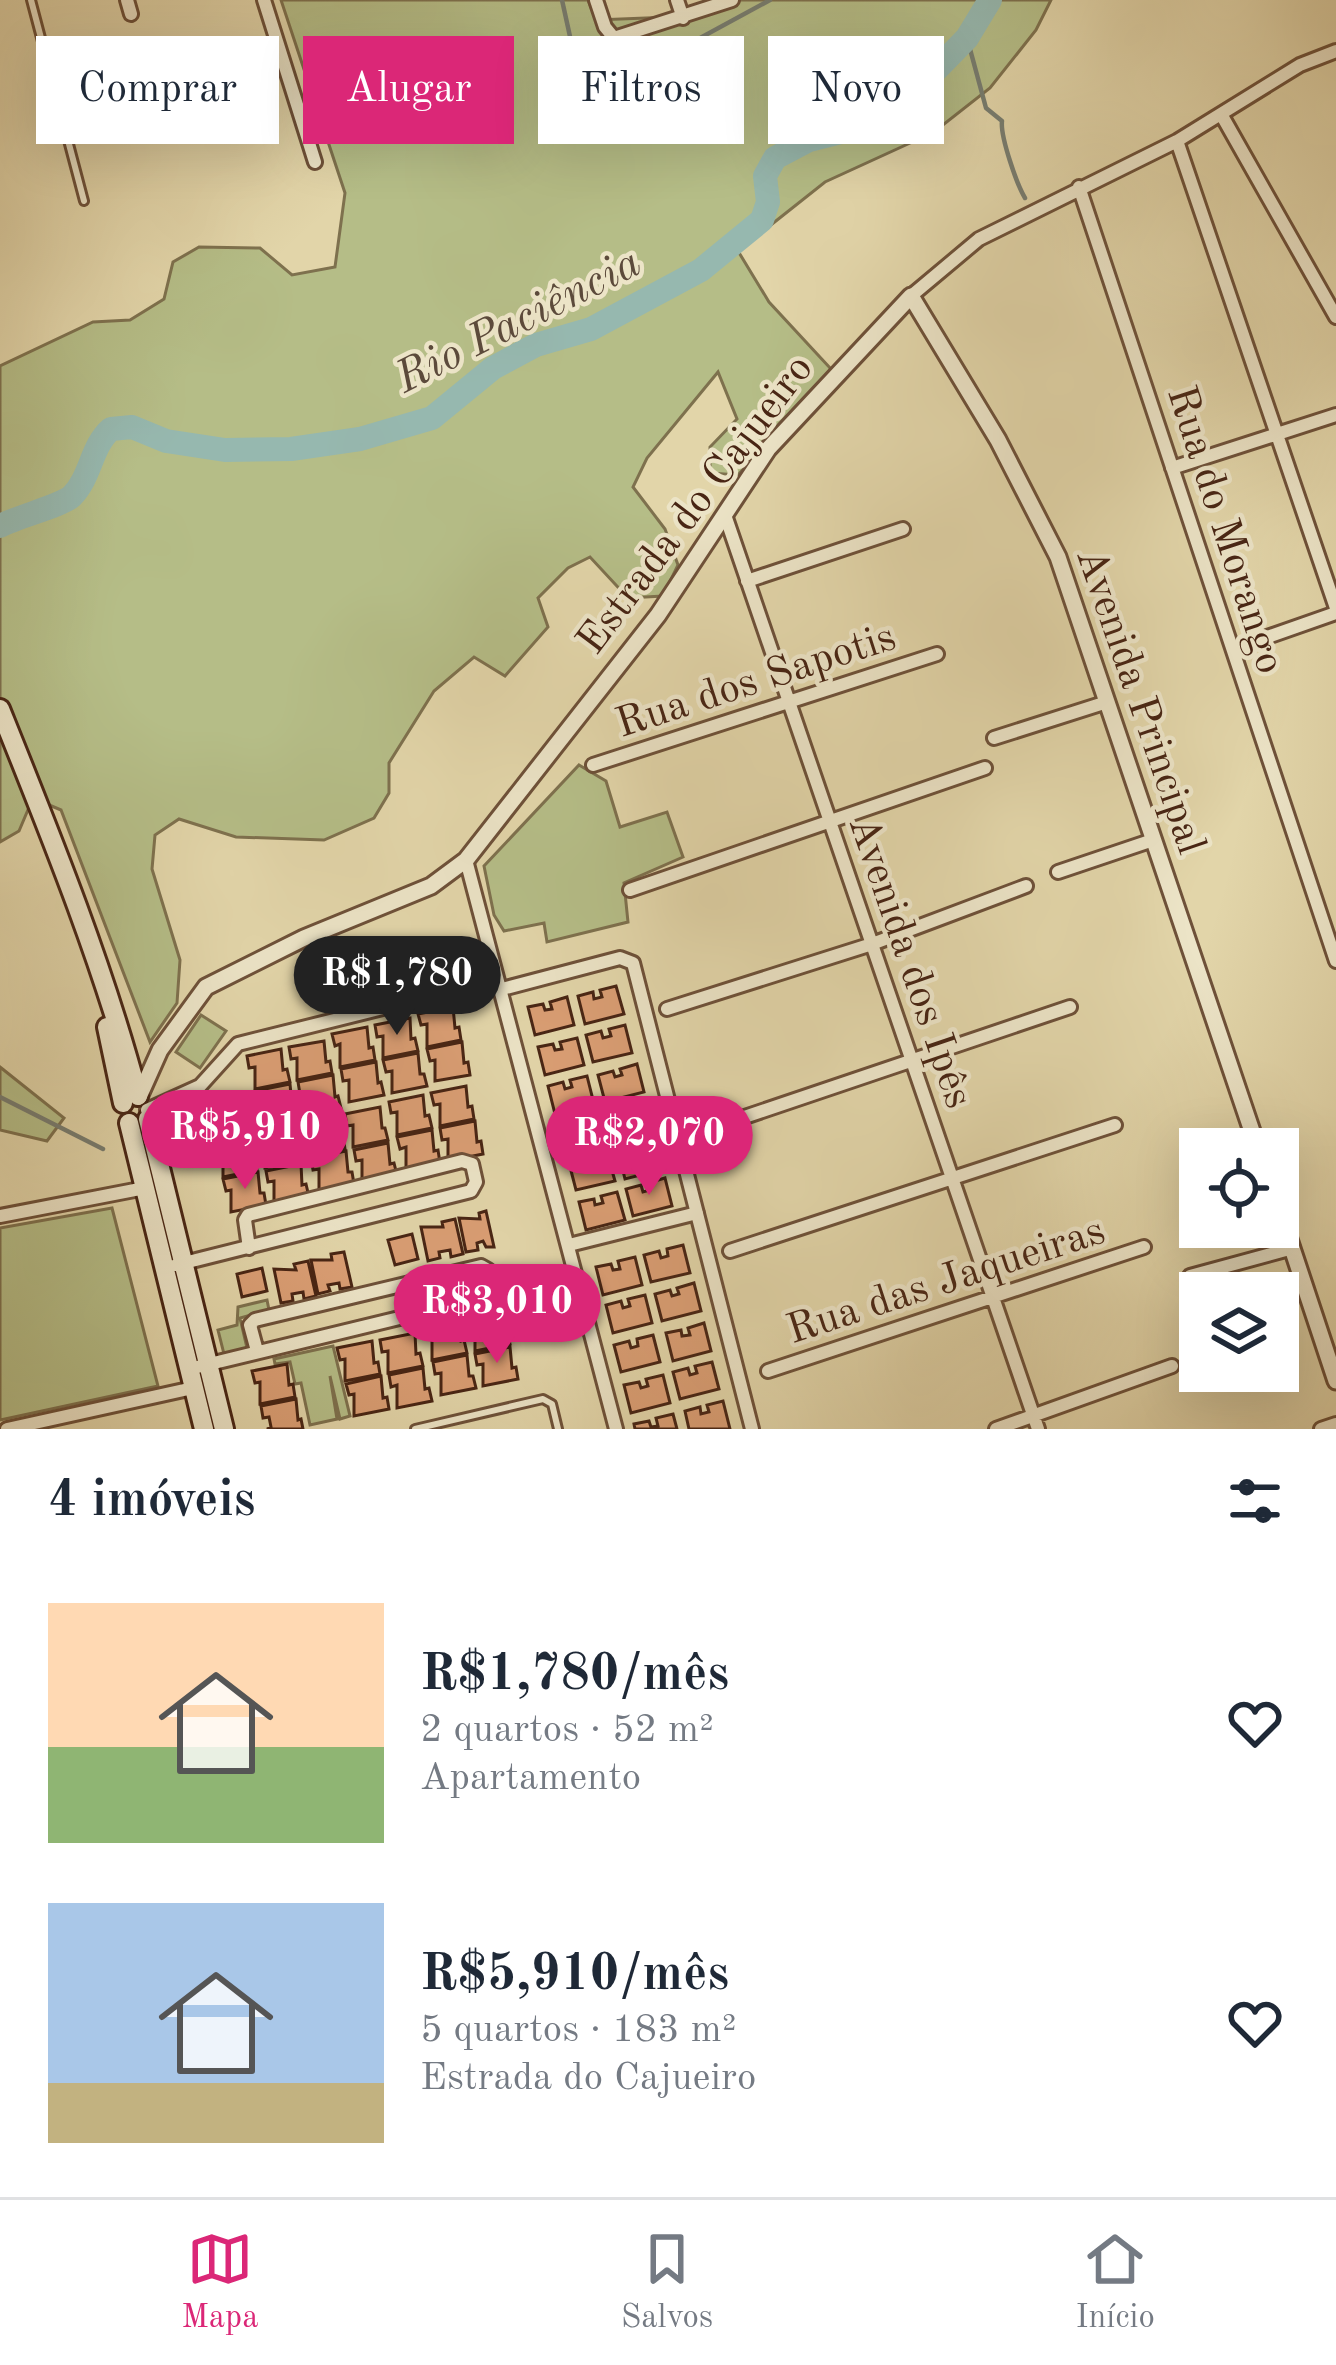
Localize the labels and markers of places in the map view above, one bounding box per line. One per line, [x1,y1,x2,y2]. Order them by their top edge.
pin: R$1,780 [286,936,508,1038]
pin: R$5,910 [134,1090,356,1192]
pin: R$2,070 [538,1096,760,1198]
pin: R$3,010 [386,1264,608,1366]

